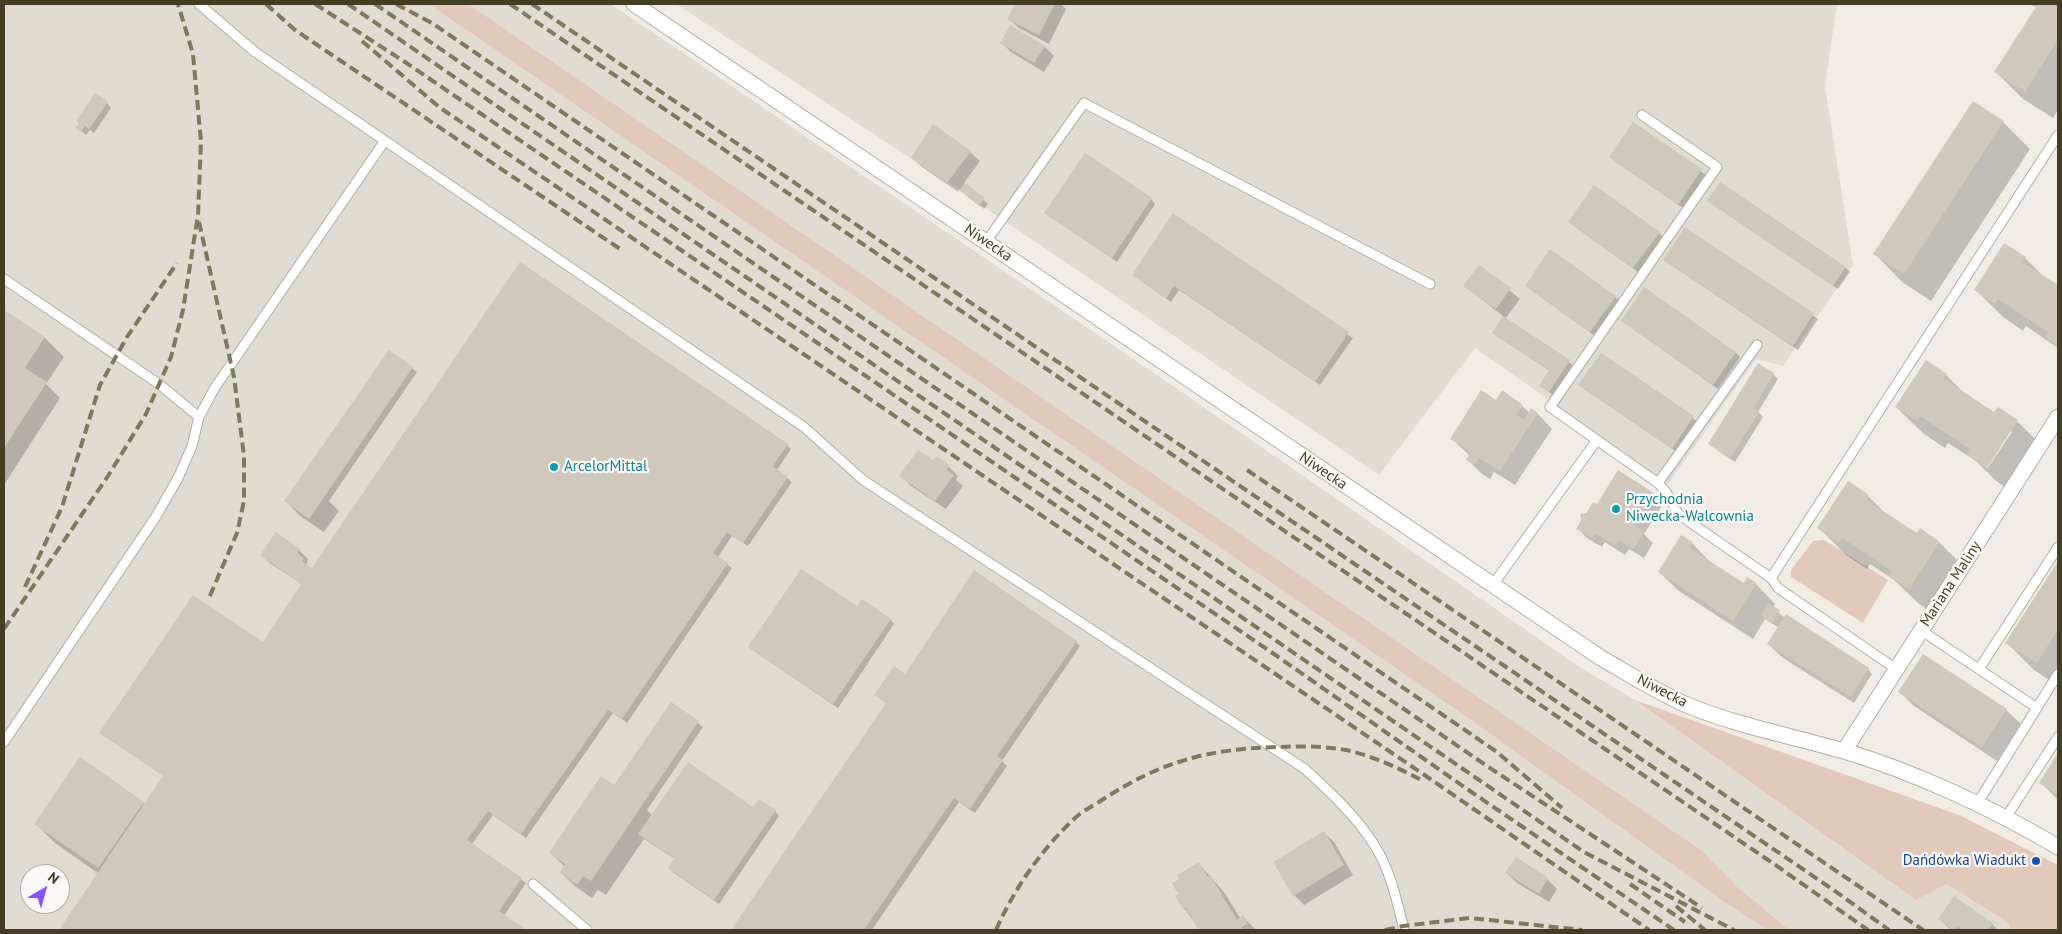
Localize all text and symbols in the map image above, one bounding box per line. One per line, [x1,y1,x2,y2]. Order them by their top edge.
street label: Niwecka [961,220,1015,266]
street label: Niwecka [1296,448,1350,494]
place label: ArcelorMittal [564,458,647,476]
marker: ArcelorMittal [548,461,560,473]
place label: Przychodnia Niwecka-Walcownia [1626,491,1754,526]
marker: Przychodnia Niwecka-Walcownia [1610,503,1622,515]
street label: Mariana Maliny [1917,538,1985,630]
street label: Niwecka [1634,671,1690,711]
place label: Dańdówka Wiadukt [1903,852,2026,870]
marker: Dańdówka Wiadukt [2030,855,2042,867]
north arrow [20,864,70,914]
text: N [44,868,63,888]

